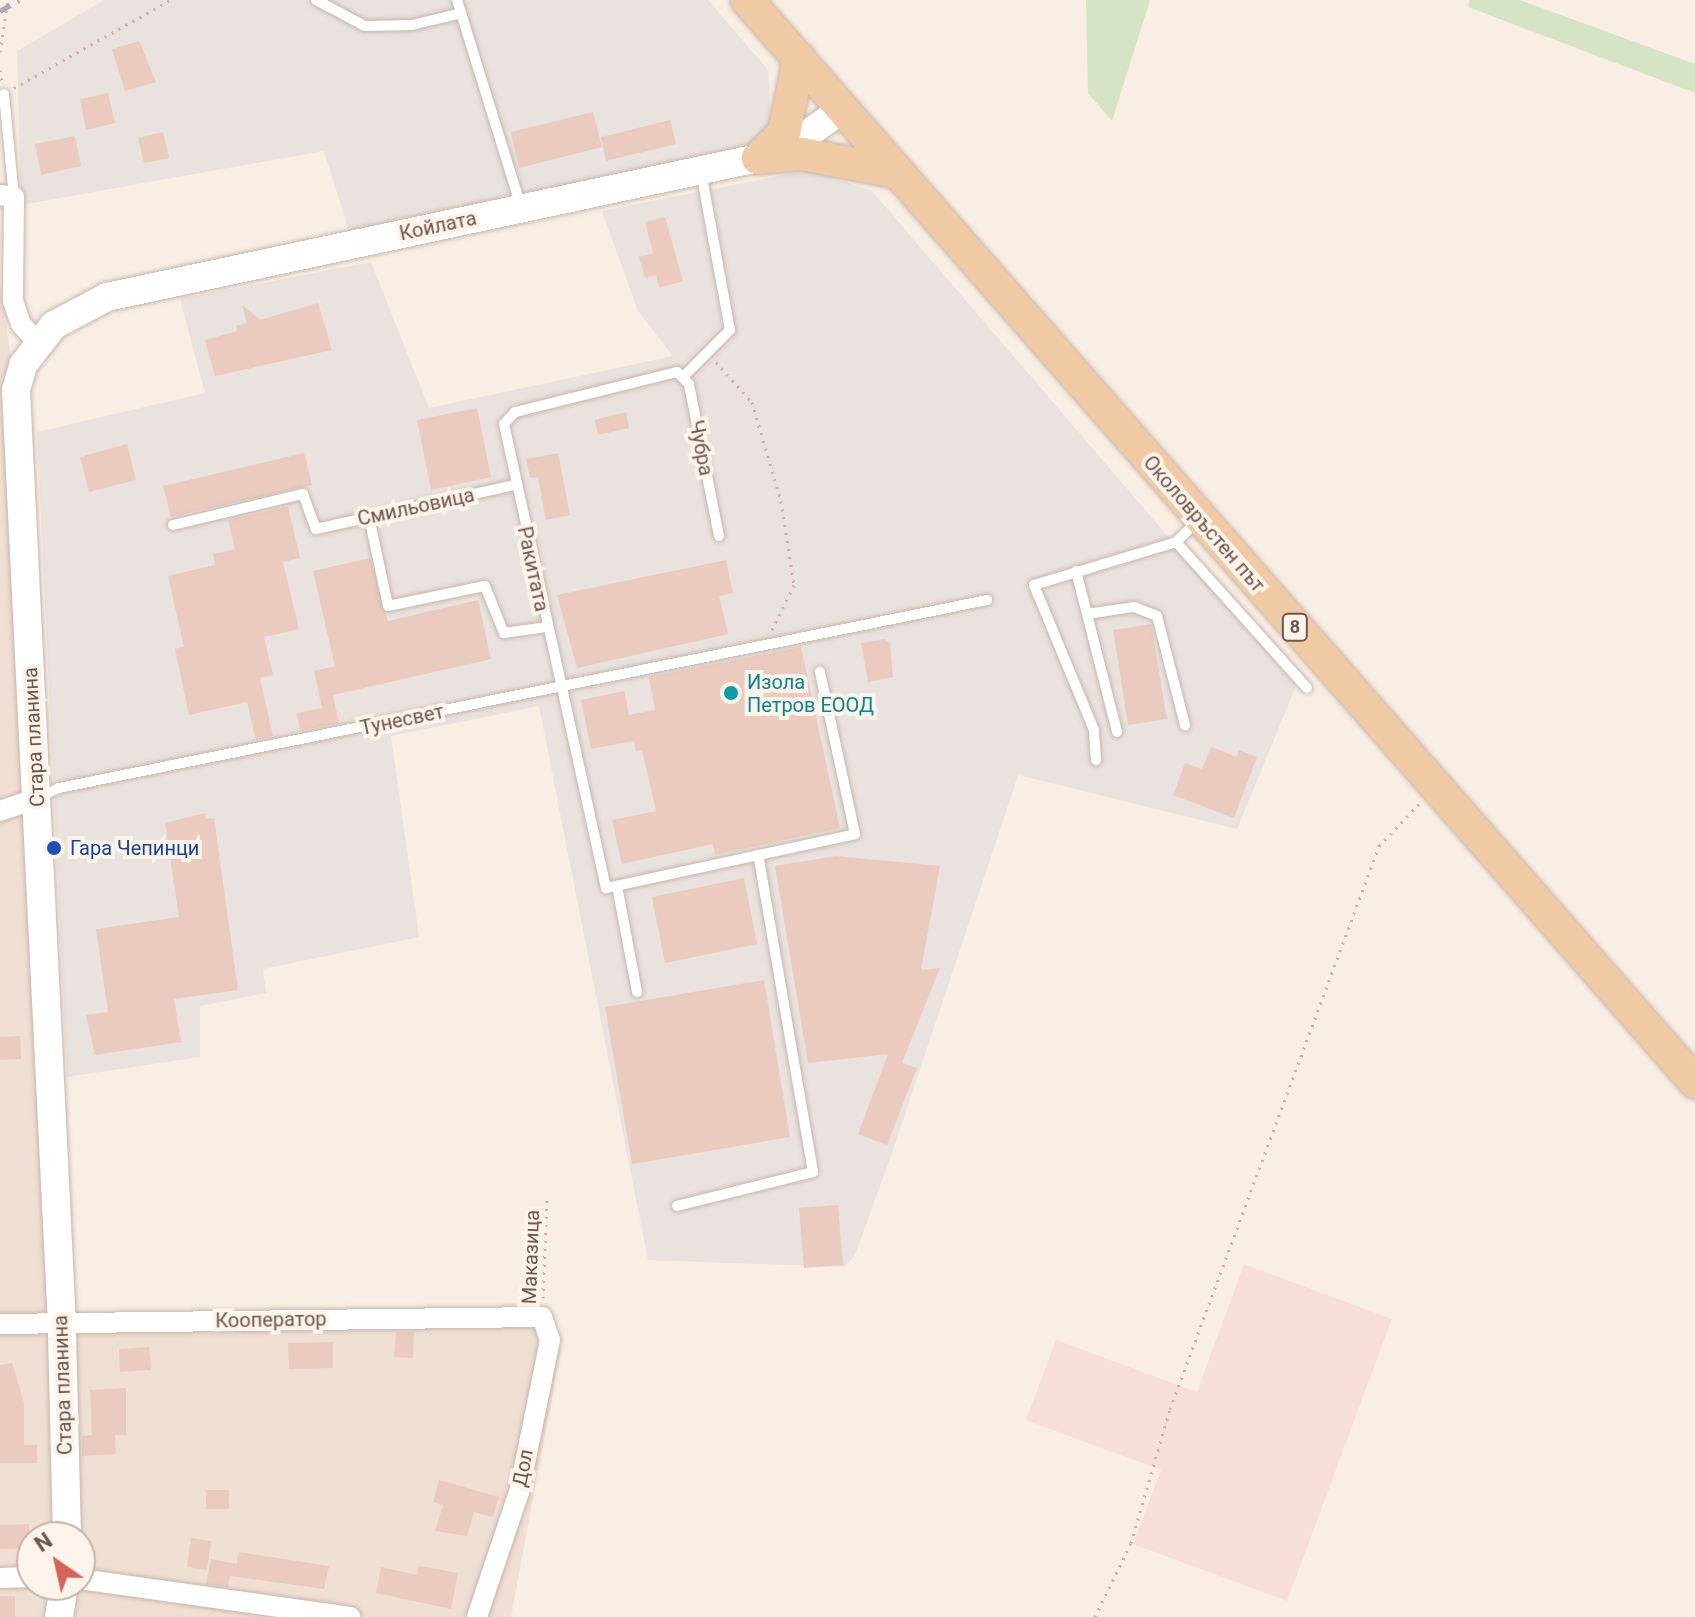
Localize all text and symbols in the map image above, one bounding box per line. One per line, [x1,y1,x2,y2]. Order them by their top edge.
street label: Койлата [397,206,479,246]
street label: Чубра [684,418,718,478]
street label: Околовръстен път [1138,451,1270,597]
street label: Смильовица [355,483,477,531]
street label: Ракитата [512,524,554,614]
road number: 8 [1281,613,1309,641]
street label: Стара планина [18,667,50,807]
place label: Изола Петров ЕООД [747,670,874,717]
marker: Изола Петров ЕООД [722,684,740,702]
street label: Тунесвет [358,699,446,741]
place label: Гара Чепинци [70,836,199,860]
marker: Гара Чепинци [45,839,63,857]
street label: Маказица [517,1209,545,1305]
street label: Кооператор [215,1307,327,1333]
street label: Стара планина [49,1315,77,1455]
street label: Дол [508,1447,538,1489]
north arrow [16,1521,96,1601]
text: N [30,1528,57,1557]

